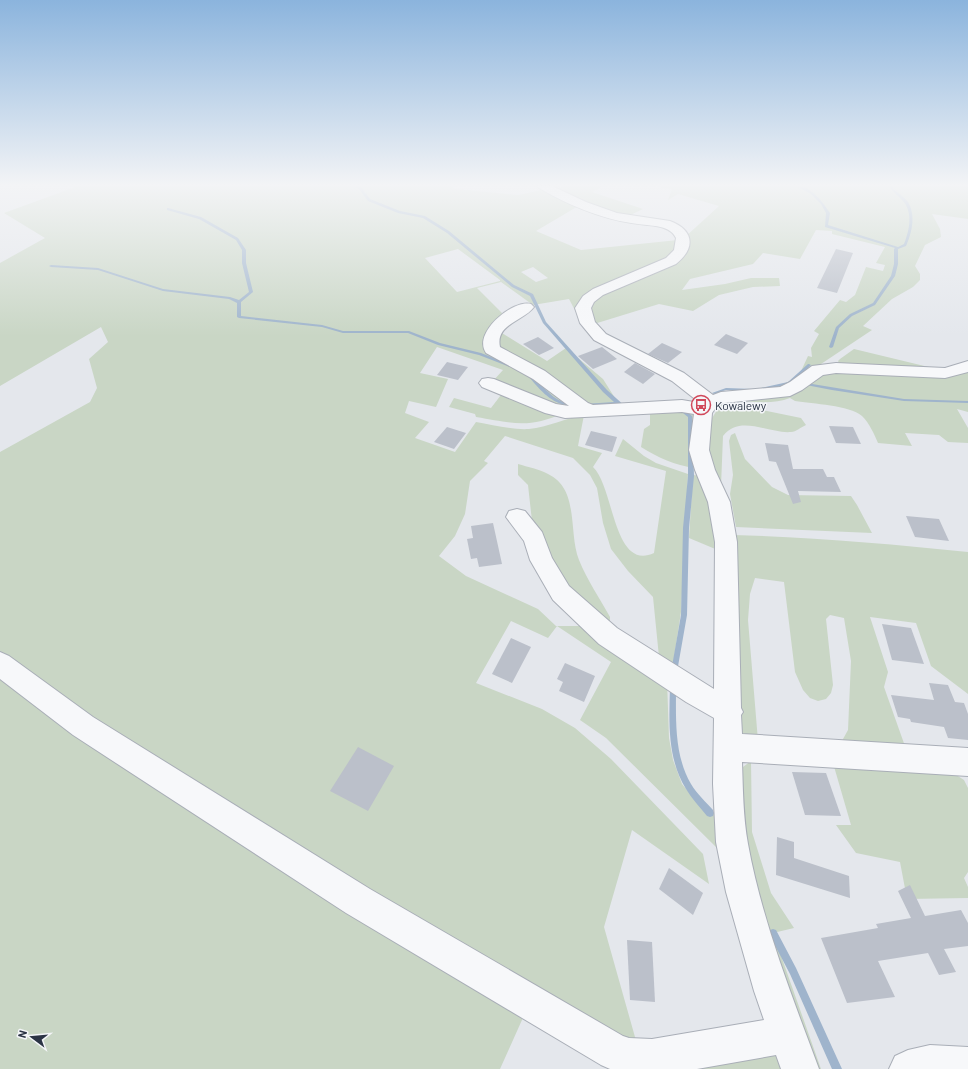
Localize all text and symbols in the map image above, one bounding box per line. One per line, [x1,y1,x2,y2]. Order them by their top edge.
bus stop icon: Kowalewy [690,394,712,416]
place label: Kowalewy [715,398,767,412]
north arrow [12,1017,52,1057]
text: N [15,1029,29,1039]

